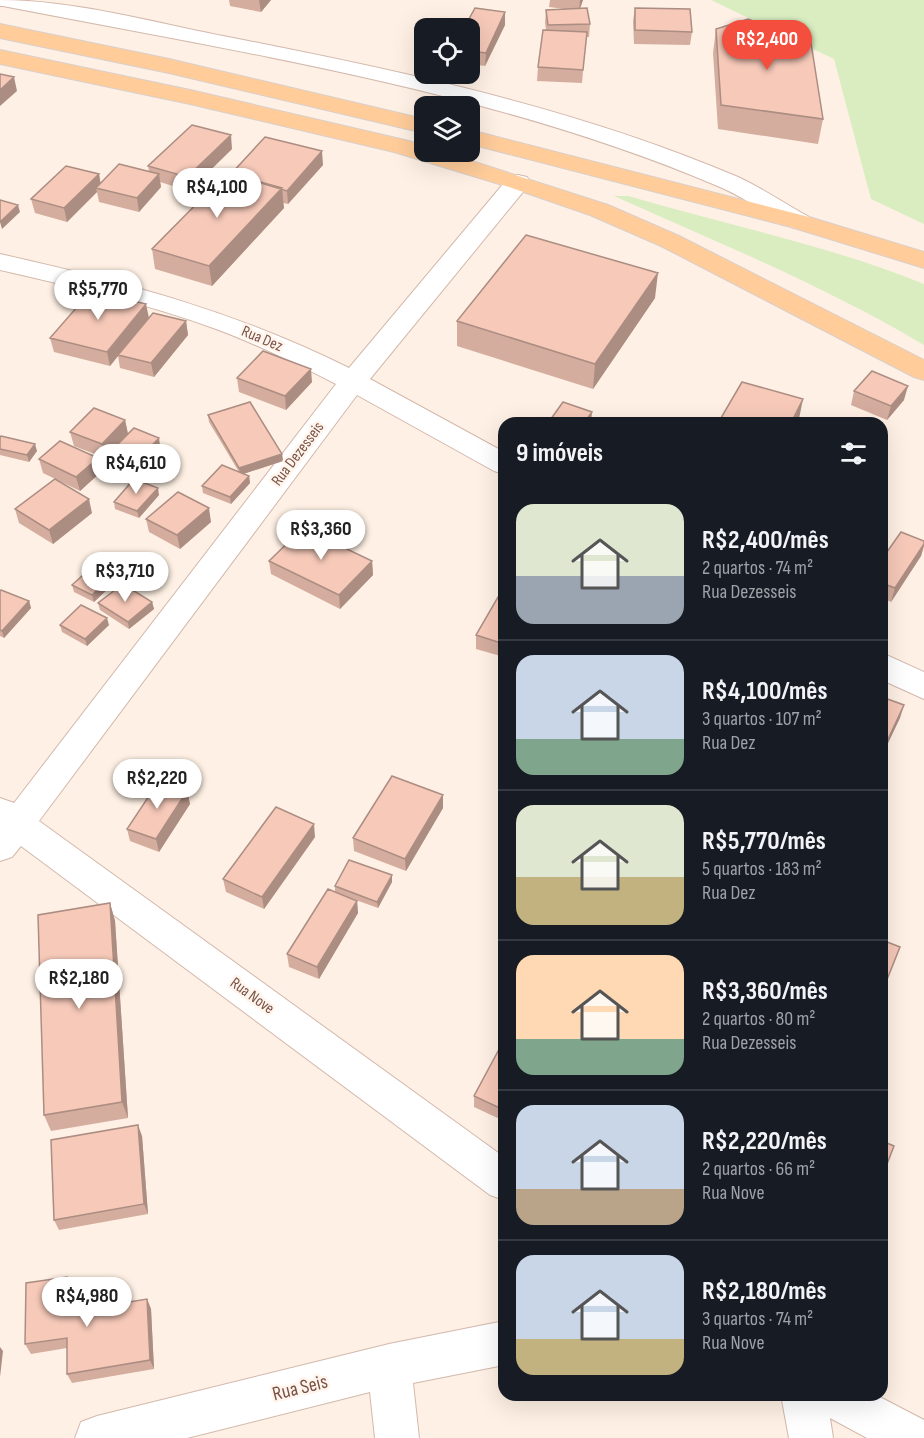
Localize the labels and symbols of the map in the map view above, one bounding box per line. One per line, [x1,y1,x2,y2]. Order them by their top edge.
pin: R$2,400 [712,20,822,71]
pin: R$4,100 [162,168,272,219]
pin: R$5,770 [43,270,153,321]
street label: Rua Dez [239,322,286,356]
street label: Rua Dezesseis [268,418,328,490]
pin: R$4,610 [81,444,191,495]
pin: R$3,360 [266,510,376,561]
pin: R$3,710 [70,552,180,603]
pin: R$2,220 [102,759,212,810]
pin: R$2,180 [24,959,134,1010]
street label: Rua Nove [226,974,278,1018]
pin: R$4,980 [32,1277,142,1328]
street label: Rua Seis [270,1370,330,1406]

